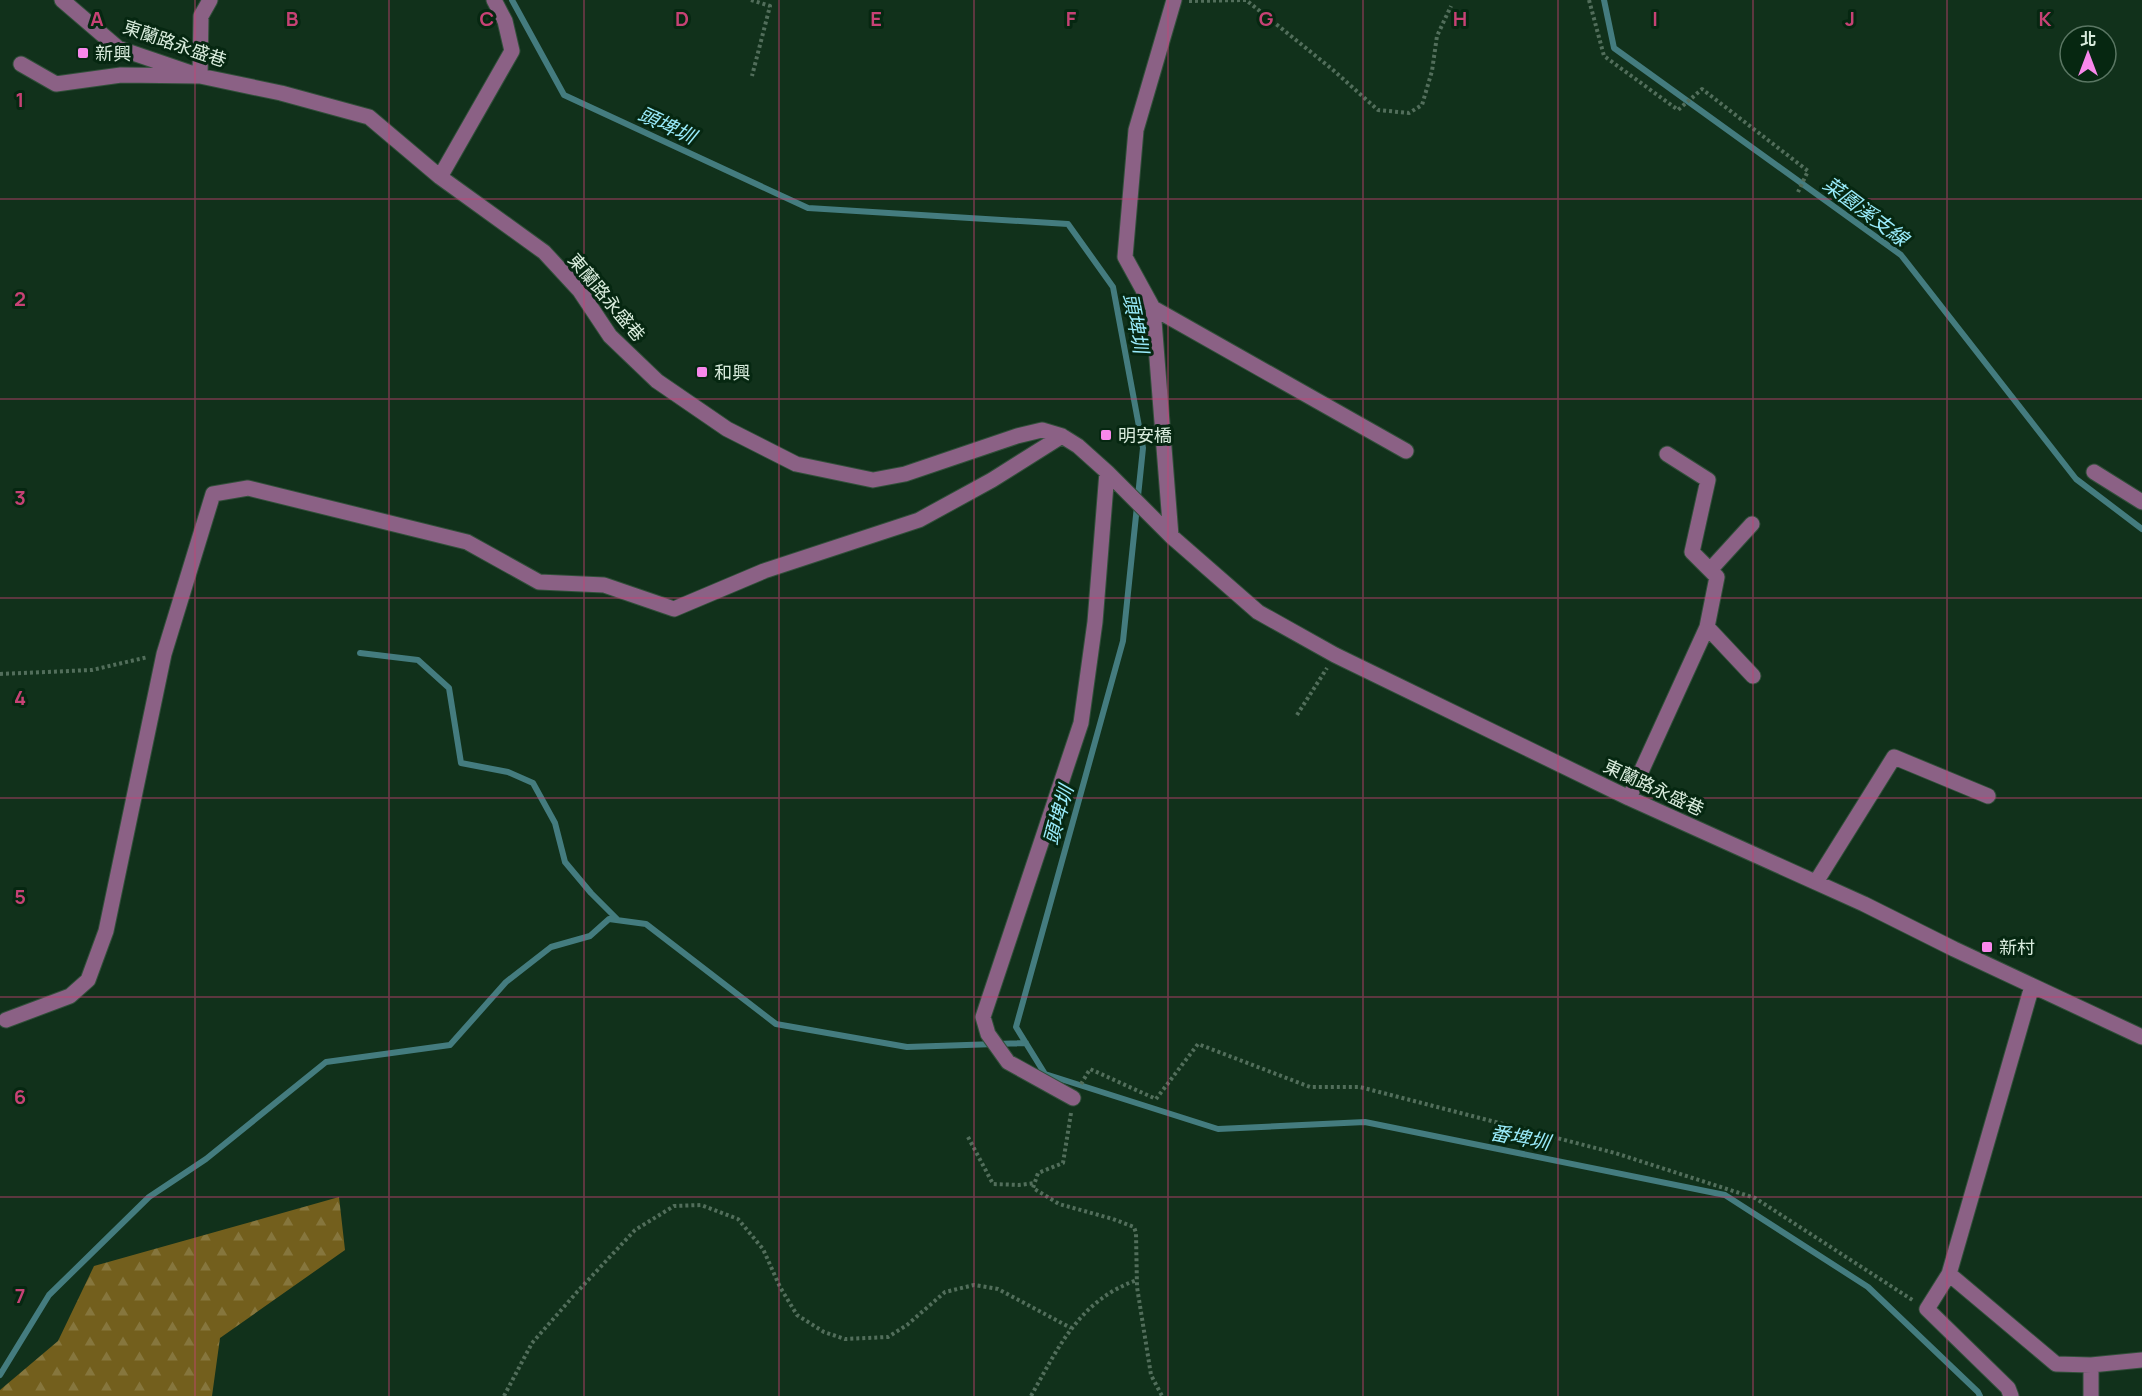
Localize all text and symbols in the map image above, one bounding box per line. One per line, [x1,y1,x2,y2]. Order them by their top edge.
text: A [90,5,104,32]
text: B [286,5,299,32]
text: C [480,5,494,32]
text: D [675,5,689,32]
text: E [870,5,882,32]
text: F [1066,5,1077,32]
text: G [1259,5,1274,32]
text: H [1453,5,1467,32]
text: I [1652,5,1658,32]
text: J [1845,5,1855,32]
text: K [2039,5,2052,32]
street label: 東蘭路永盛巷 [120,14,230,72]
north arrow [2058,24,2118,84]
text: 北 [2080,28,2096,50]
place label: 新興 [95,41,131,65]
marker: 新興 [76,46,90,60]
text: 1 [16,86,24,113]
water label: 頭埤圳 [634,100,703,151]
water label: 菜園溪支線 [1818,170,1916,253]
street label: 東蘭路永盛巷 [563,248,651,346]
text: 2 [14,285,26,312]
water label: 頭埤圳 [1117,291,1156,358]
place label: 和興 [714,360,750,384]
marker: 和興 [695,365,709,379]
place label: 明安橋 [1118,423,1172,447]
marker: 明安橋 [1099,428,1113,442]
text: 3 [14,484,26,511]
text: 4 [14,684,26,711]
street label: 東蘭路永盛巷 [1600,753,1708,821]
water label: 頭埤圳 [1037,780,1080,848]
text: 5 [14,883,26,910]
place label: 新村 [1999,935,2035,959]
marker: 新村 [1980,940,1994,954]
text: 6 [14,1083,26,1110]
water label: 番埤圳 [1488,1118,1555,1157]
text: 7 [15,1282,25,1309]

